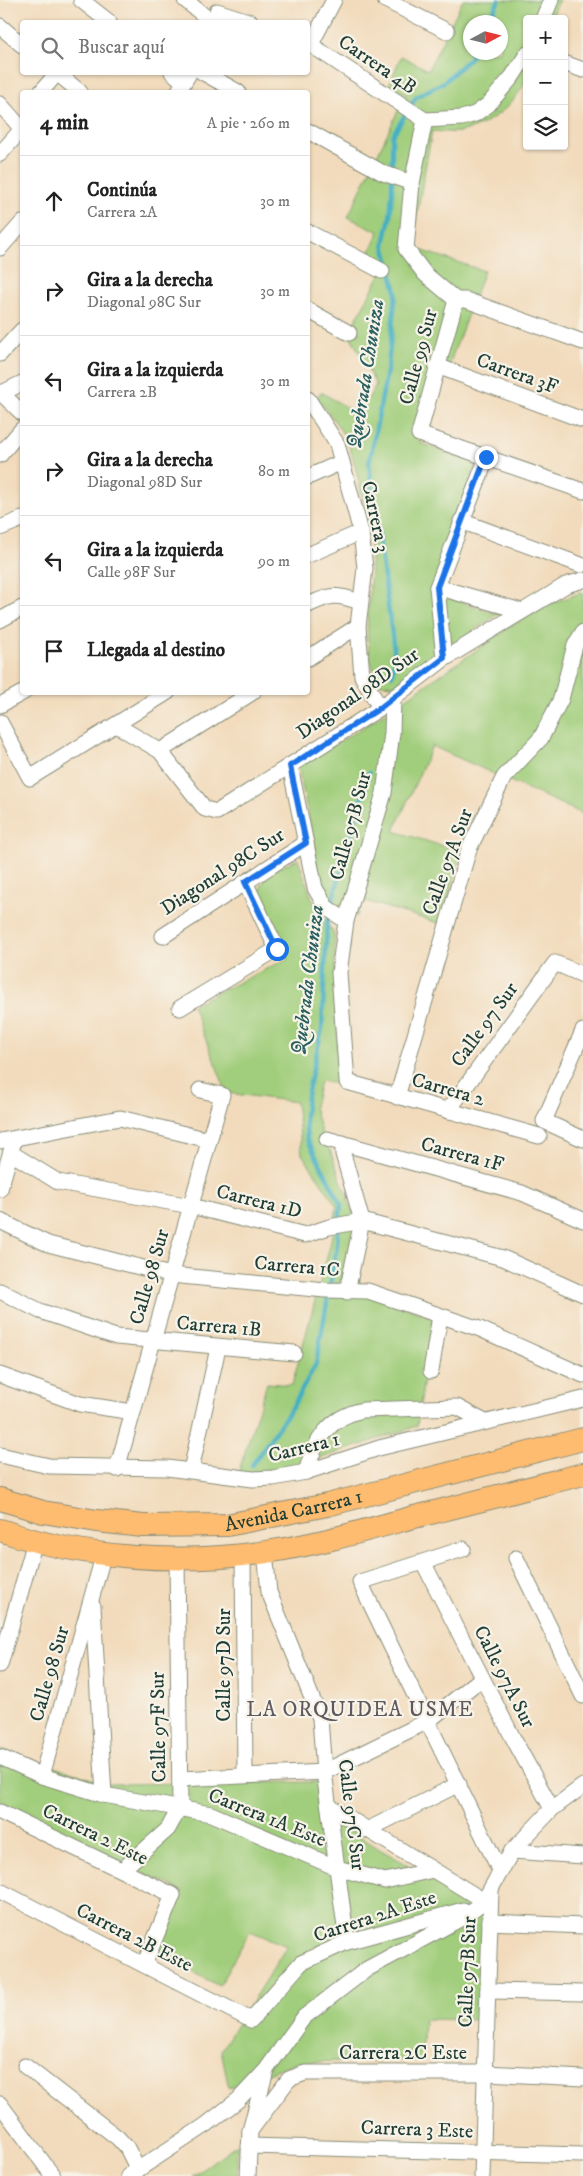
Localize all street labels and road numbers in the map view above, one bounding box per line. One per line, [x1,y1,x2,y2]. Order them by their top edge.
street label: Carrera 4B [333,30,421,100]
street label: Calle 99 Sur [394,306,444,408]
street label: Carrera 3F [473,348,561,400]
street label: Carrera 3 [355,479,395,555]
street label: Diagonal 98D Sur [292,642,425,746]
street label: Calle 97B Sur [325,768,378,883]
street label: Calle 97A Sur [417,805,479,919]
street label: Diagonal 98C Sur [156,822,290,921]
street label: Calle 97 Sur [446,977,524,1072]
street label: Carrera 2 [408,1068,488,1112]
street label: Carrera 1F [418,1132,506,1178]
street label: Carrera 1D [214,1179,305,1225]
street label: Calle 98 Sur [124,1226,176,1328]
street label: Carrera 1C [253,1251,341,1283]
street label: Carrera 1B [175,1311,263,1343]
street label: Carrera 1 [266,1427,342,1469]
street label: Avenida Carrera 1 [222,1484,365,1538]
street label: Calle 97D Sur [212,1608,237,1722]
street label: Calle 97A Sur [468,1622,541,1733]
street label: Calle 98 Sur [24,1623,76,1725]
street label: Calle 97F Sur [146,1671,172,1783]
street label: Calle 97C Sur [332,1758,370,1873]
street label: Carrera 1A Este [204,1783,330,1853]
street label: Carrera 2 Este [38,1799,152,1871]
street label: Carrera 2A Este [310,1885,440,1949]
street label: Carrera 2B Este [72,1898,196,1978]
street label: Calle 97B Sur [454,1915,482,2028]
street label: Carrera 2C Este [339,2041,467,2066]
street label: Carrera 3 Este [360,2116,474,2144]

